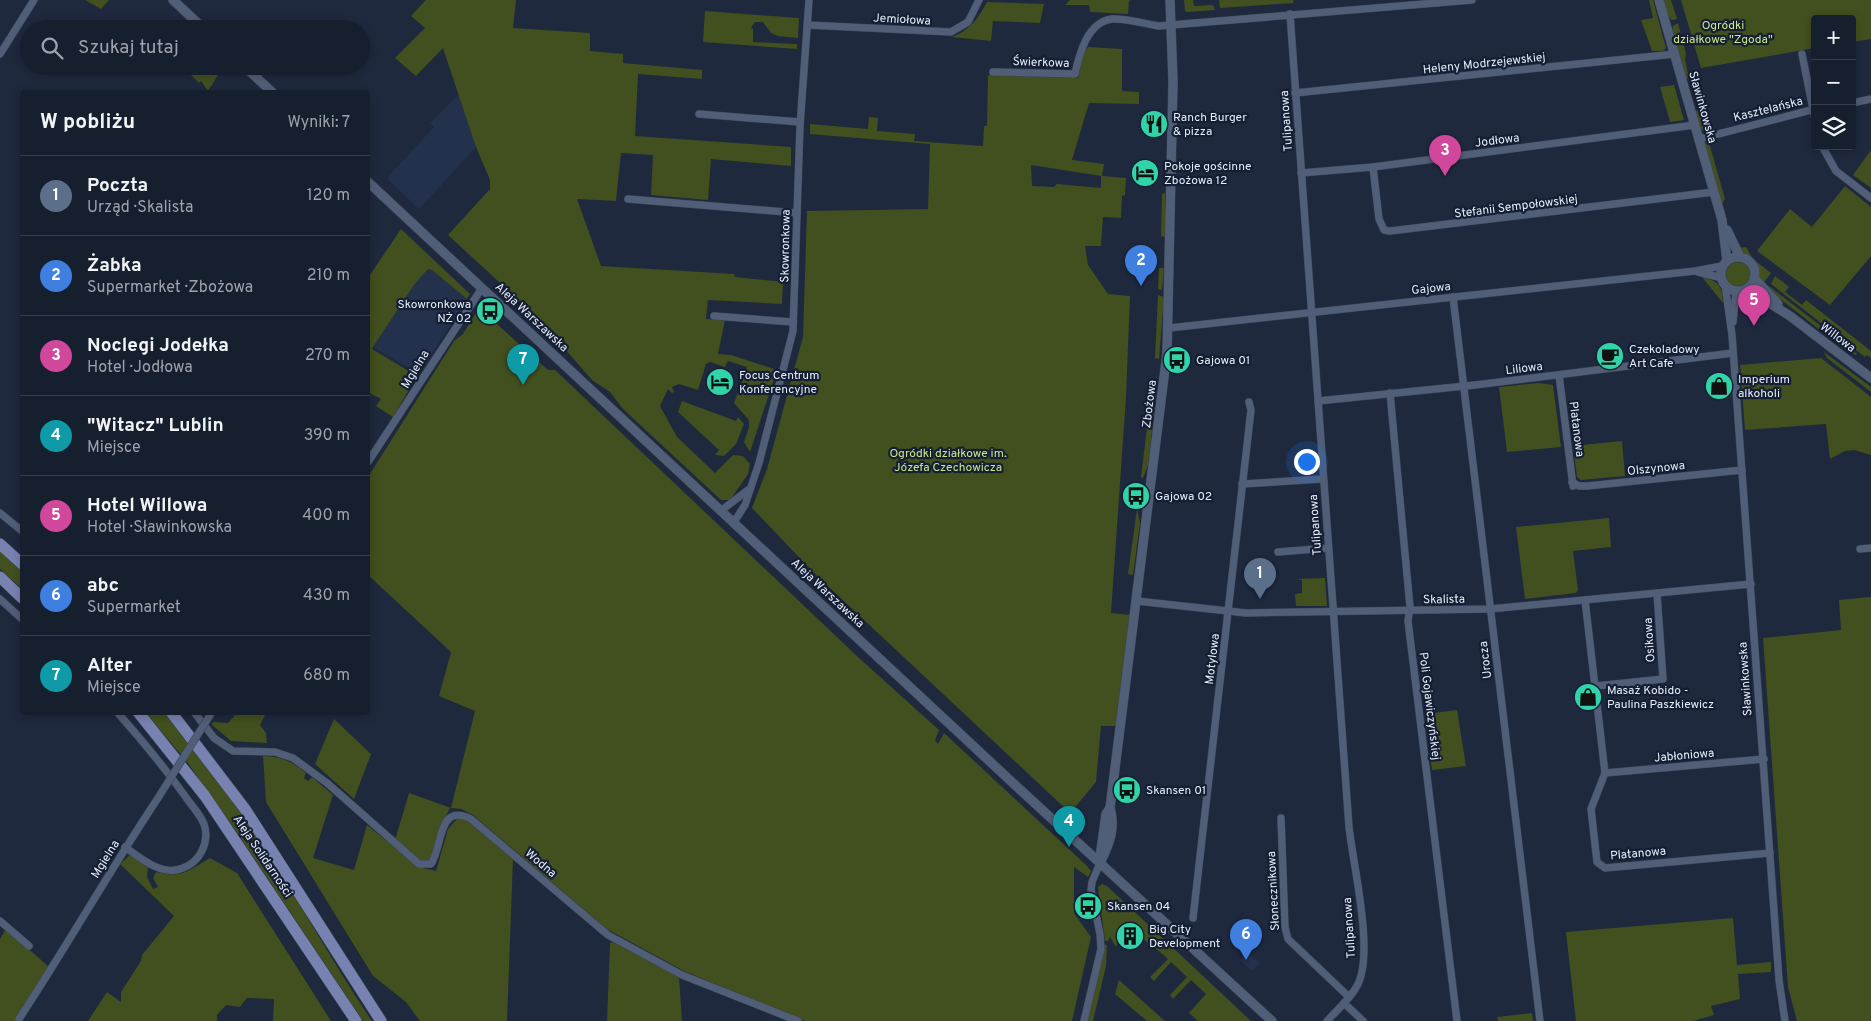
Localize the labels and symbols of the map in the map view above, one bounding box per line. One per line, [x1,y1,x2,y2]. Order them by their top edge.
street label: Jemiołowa [873,11,931,29]
park label: Ogródki działkowe "Zgoda" [1673,18,1773,48]
street label: Heleny Modrzejewskiej [1422,50,1546,78]
street label: Świerkowa [1012,54,1070,72]
street label: Sławinkowska [1684,69,1720,145]
street label: Tulipanowa [1277,90,1297,152]
street label: Kasztelańska [1732,94,1805,126]
restaurant icon: Ranch Burger & pizza [1139,109,1169,139]
place label: Ranch Burger & pizza [1173,110,1247,140]
street label: Jodłowa [1474,130,1520,152]
pin: 3 [1429,135,1461,176]
hotel icon: Pokoje gościnne Zbożowa 12 [1130,158,1160,188]
place label: Pokoje gościnne Zbożowa 12 [1164,159,1252,189]
street label: Stefanii Sempołowskiej [1454,191,1579,222]
street label: Skowronkowa [777,209,795,283]
pin: 2 [1125,245,1157,286]
street label: Gajowa [1411,279,1451,299]
street label: Aleja Warszawska [491,280,571,356]
pin: 5 [1738,285,1770,326]
bus stop icon: Skowronkowa NŻ 02 [475,296,505,326]
place label: Skowronkowa NŻ 02 [398,297,471,327]
street label: Willowa [1816,319,1858,356]
cafe icon: Czekoladowy Art Cafe [1595,341,1625,371]
place label: Czekoladowy Art Cafe [1629,342,1700,372]
pin: 7 [507,344,539,385]
bus stop icon: Gajowa 01 [1162,345,1192,375]
street label: Mgielna [398,347,434,392]
place label: Gajowa 01 [1196,353,1250,369]
street label: Liliowa [1505,359,1544,379]
hotel icon: Focus Centrum Konferencyjne [705,367,735,397]
place label: Focus Centrum Konferencyjne [739,368,819,398]
shop icon: Imperium alkoholi [1704,371,1734,401]
place label: Imperium alkoholi [1738,372,1790,402]
street label: Zbożowa [1139,379,1161,429]
street label: Platanowa [1565,400,1587,458]
park label: Ogródki działkowe im. Józefa Czechowicza [889,446,1007,476]
your location [1294,449,1320,475]
street label: Olszynowa [1626,458,1686,480]
bus stop icon: Gajowa 02 [1121,481,1151,511]
place label: Gajowa 02 [1155,489,1212,505]
street label: Tulipanowa [1306,494,1326,556]
street label: Aleja Warszawska [787,556,867,632]
pin: 1 [1244,558,1276,599]
street label: Skalista [1423,592,1465,608]
street label: Osikowa [1640,617,1660,663]
street label: Motylowa [1202,633,1224,686]
street label: Urocza [1476,640,1496,680]
street label: Sławinkowska [1735,641,1757,716]
street label: Poli Gojawiczyńskiej [1414,651,1444,761]
shop icon: Masaż Kobido - Paulina Paszkiewicz [1573,682,1603,712]
place label: Masaż Kobido - Paulina Paszkiewicz [1607,683,1714,713]
street label: Jabłoniowa [1653,745,1715,767]
bus stop icon: Skansen 01 [1112,775,1142,805]
place label: Skansen 01 [1146,783,1206,799]
pin: 4 [1053,806,1085,847]
street label: Aleja Solidarności [229,812,296,901]
street label: Mgielna [88,837,124,882]
street label: Platanowa [1609,844,1667,864]
street label: Wodna [521,846,560,882]
street label: Słonecznikowa [1264,851,1284,931]
bus stop icon: Skansen 04 [1073,891,1103,921]
street label: Tulipanowa [1340,897,1360,959]
place label: Skansen 04 [1107,899,1170,915]
pin: 6 [1230,919,1262,960]
building icon: Big City Development [1115,921,1145,951]
place label: Big City Development [1149,922,1220,952]

